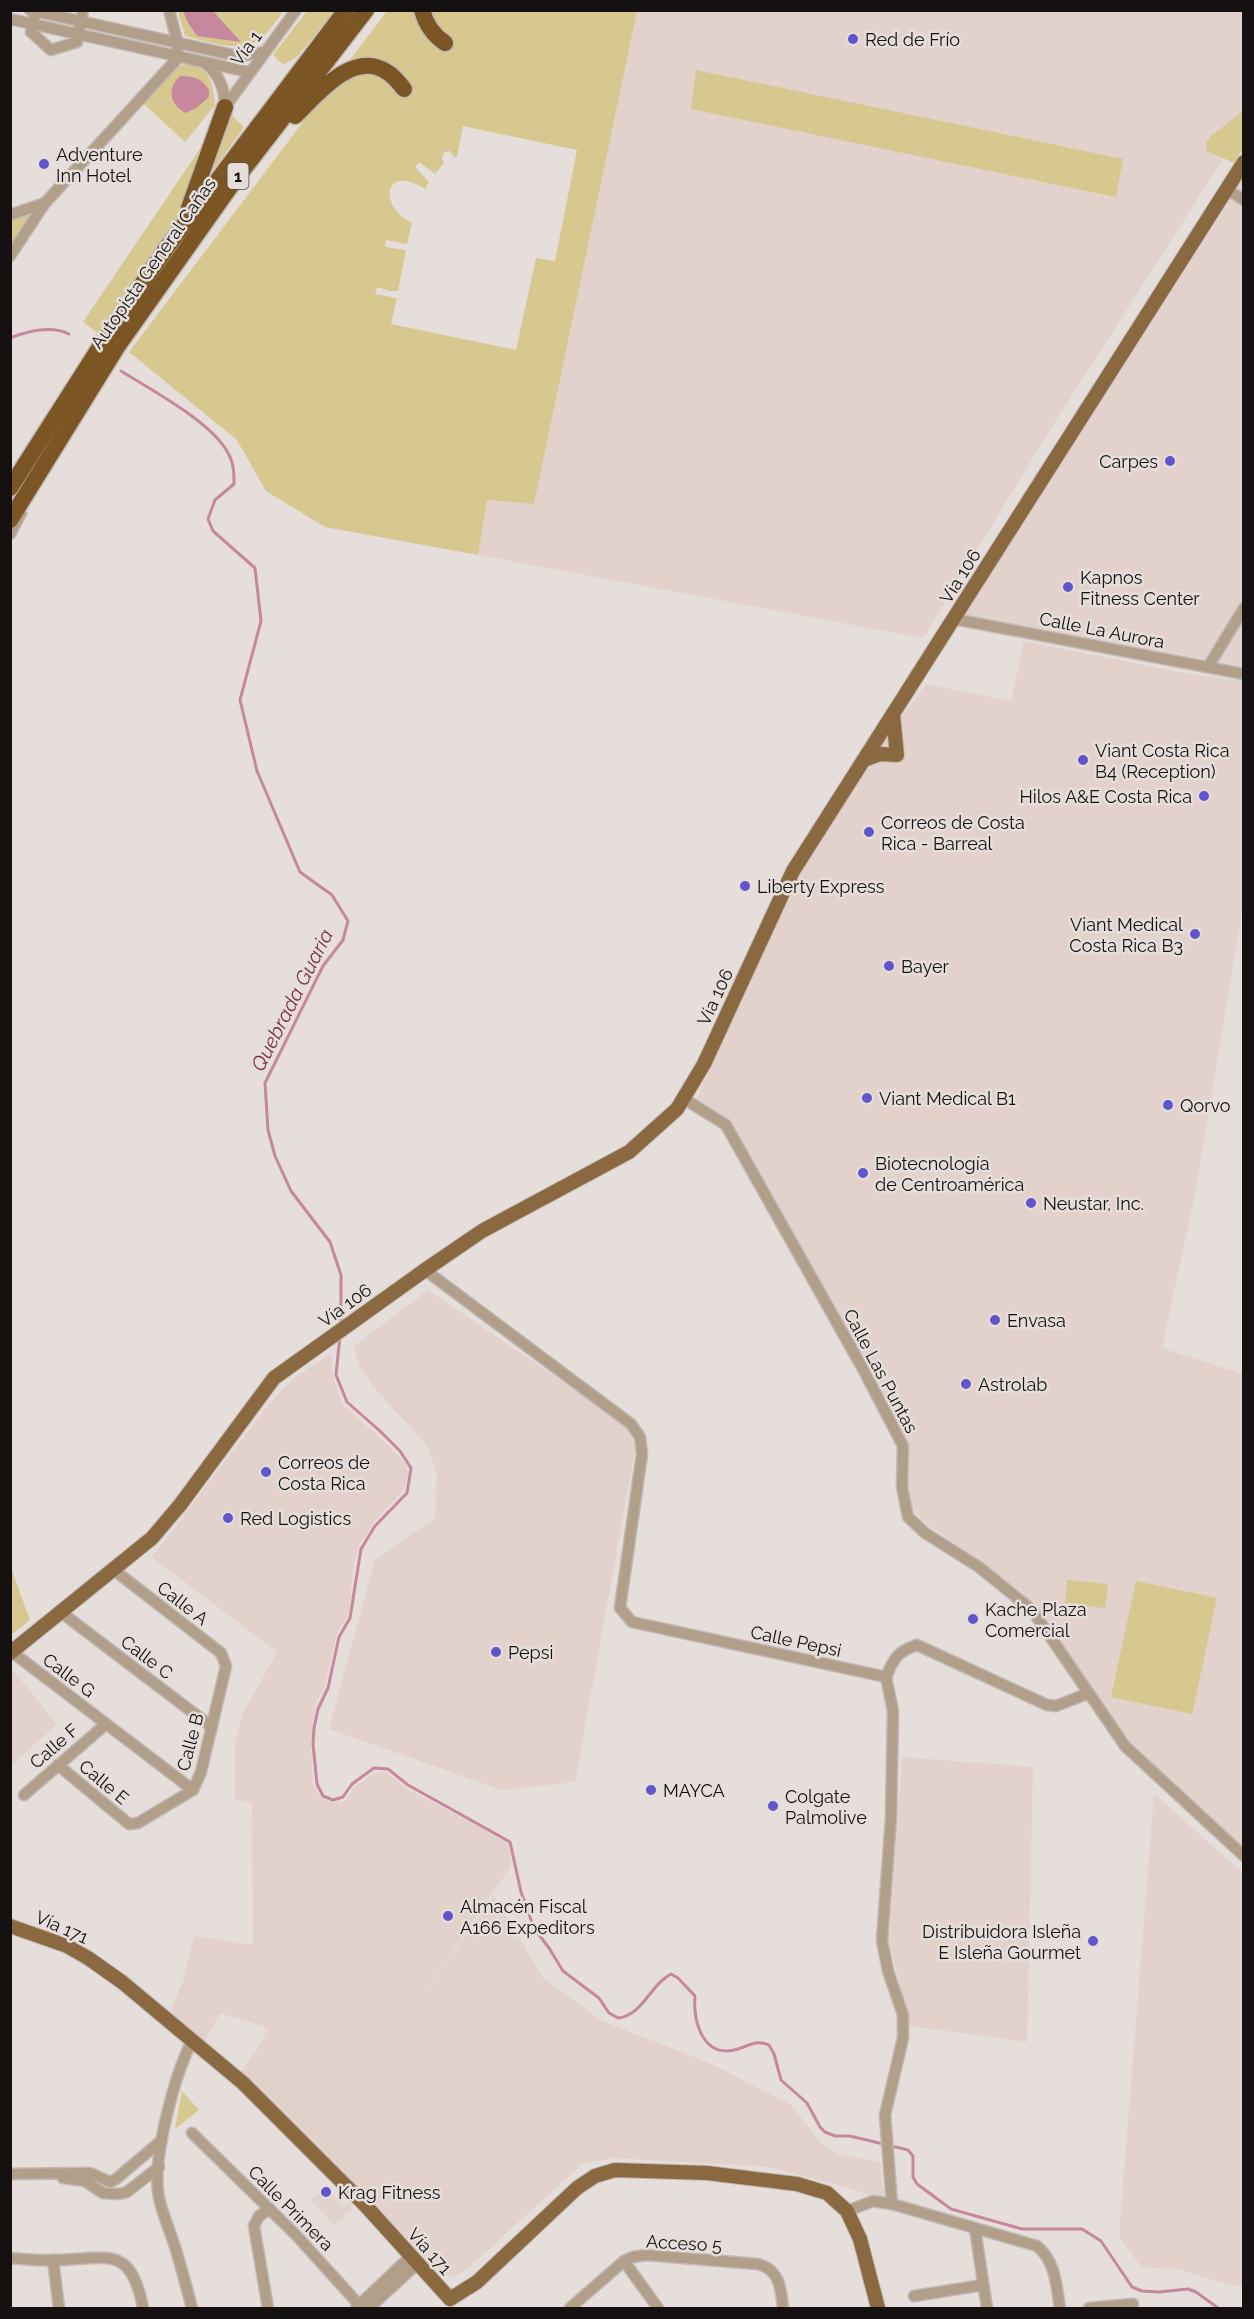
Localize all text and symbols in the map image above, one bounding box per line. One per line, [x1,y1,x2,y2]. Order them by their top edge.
street label: Vía 1 [226,26,266,70]
place label: Red de Frío [865,29,960,50]
marker: Red de Frío [846,32,860,46]
place label: Adventure Inn Hotel [56,144,143,186]
marker: Adventure Inn Hotel [37,157,51,171]
road number: 1 [228,163,248,189]
street label: Autopista General Cañas [86,173,220,353]
place label: Carpes [1099,451,1158,472]
marker: Carpes [1163,454,1177,468]
street label: Vía 106 [935,545,985,607]
place label: Kapnos Fitness Center [1080,567,1200,609]
marker: Kapnos Fitness Center [1061,580,1075,594]
street label: Calle La Aurora [1038,608,1166,652]
place label: Viant Costa Rica B4 (Reception) [1095,740,1229,782]
marker: Viant Costa Rica B4 (Reception) [1076,753,1090,767]
place label: Hilos A&E Costa Rica [1019,786,1192,807]
marker: Hilos A&E Costa Rica [1197,789,1211,803]
place label: Correos de Costa Rica - Barreal [881,812,1025,854]
marker: Correos de Costa Rica - Barreal [862,825,876,839]
place label: Liberty Express [757,876,885,897]
marker: Liberty Express [738,879,752,893]
place label: Viant Medical Costa Rica B3 [1069,914,1183,956]
water label: Quebrada Guaria [246,925,338,1075]
marker: Viant Medical Costa Rica B3 [1188,927,1202,941]
place label: Bayer [901,956,949,977]
marker: Bayer [882,959,896,973]
street label: Vía 106 [693,965,737,1029]
place label: Viant Medical B1 [879,1088,1016,1109]
marker: Viant Medical B1 [860,1091,874,1105]
place label: Qorvo [1180,1095,1231,1116]
marker: Qorvo [1161,1098,1175,1112]
place label: Biotecnología de Centroamérica [875,1153,1024,1195]
marker: Biotecnología de Centroamérica [856,1166,870,1180]
place label: Neustar, Inc. [1043,1193,1144,1214]
marker: Neustar, Inc. [1024,1196,1038,1210]
street label: Vía 106 [315,1279,376,1331]
street label: Calle Las Puntas [839,1305,923,1437]
place label: Envasa [1007,1310,1066,1331]
marker: Envasa [988,1313,1002,1327]
place label: Astrolab [978,1374,1047,1395]
marker: Astrolab [959,1377,973,1391]
place label: Correos de Costa Rica [278,1452,370,1494]
marker: Correos de Costa Rica [259,1465,273,1479]
place label: Red Logistics [240,1508,351,1529]
marker: Red Logistics [221,1511,235,1525]
street label: Calle A [153,1577,213,1629]
place label: Kache Plaza Comercial [985,1599,1086,1641]
marker: Kache Plaza Comercial [966,1612,980,1626]
street label: Calle Pepsi [749,1621,843,1661]
street label: Calle C [117,1631,177,1683]
place label: Pepsi [508,1642,553,1663]
marker: Pepsi [489,1645,503,1659]
street label: Calle G [39,1649,99,1701]
street label: Calle B [172,1711,208,1773]
street label: Calle F [25,1719,83,1773]
street label: Calle E [75,1755,133,1809]
place label: MAYCA [663,1780,725,1801]
marker: MAYCA [644,1783,658,1797]
place label: Colgate Palmolive [785,1786,867,1828]
marker: Colgate Palmolive [766,1799,780,1813]
place label: Almacén Fiscal A166 Expeditors [460,1896,595,1938]
street label: Vía 171 [32,1906,92,1948]
marker: Almacén Fiscal A166 Expeditors [441,1909,455,1923]
place label: Distribuidora Isleña E Isleña Gourmet [922,1921,1081,1963]
marker: Distribuidora Isleña E Isleña Gourmet [1086,1934,1100,1948]
street label: Calle Primera [244,2161,338,2255]
place label: Krag Fitness [338,2182,441,2203]
marker: Krag Fitness [319,2185,333,2199]
street label: Vía 171 [404,2223,457,2279]
street label: Acceso 5 [646,2231,723,2255]

